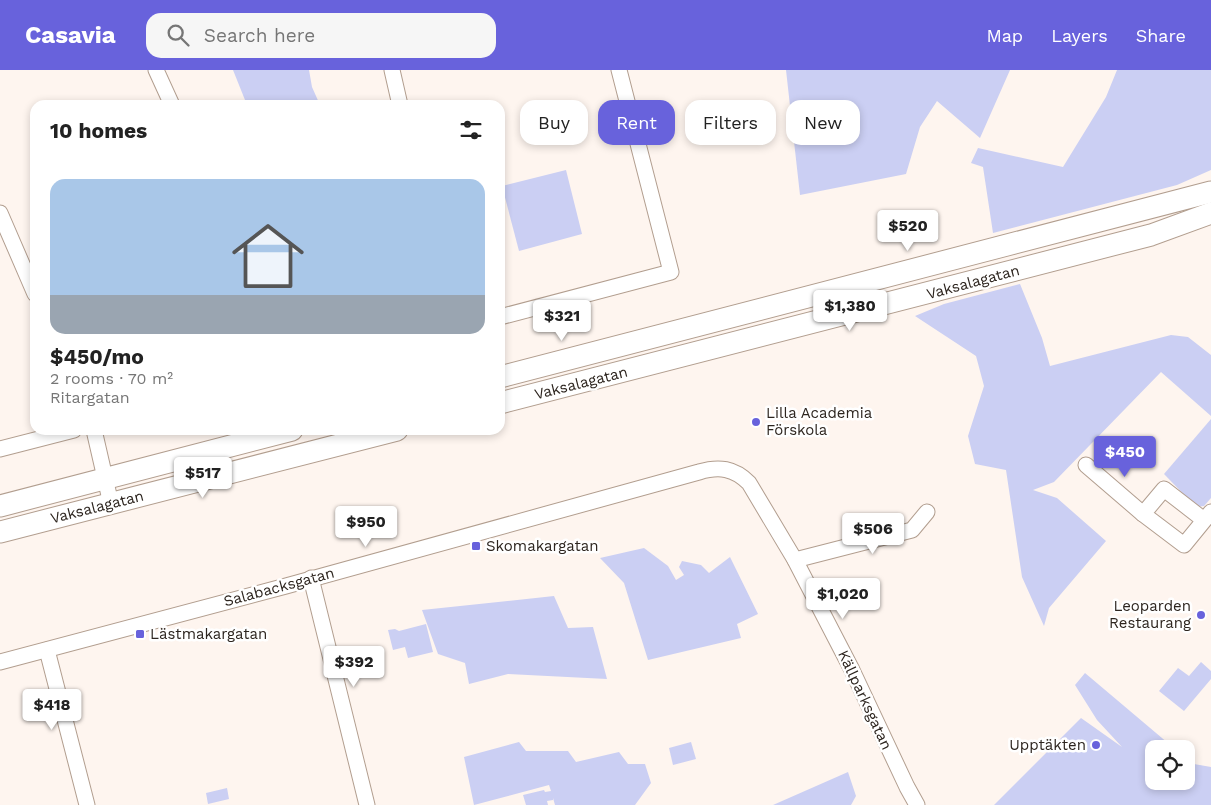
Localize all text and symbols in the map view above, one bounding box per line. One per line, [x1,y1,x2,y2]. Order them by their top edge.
search box [146,13,496,58]
text: Casavia [25,21,116,49]
icon: search [164,21,192,49]
text: Search here [204,24,315,47]
text: Map [986,25,1023,46]
text: Layers [1051,25,1108,46]
text: Share [1136,25,1186,46]
chip: Buy [520,100,588,145]
chip: Rent [598,100,675,145]
chip: Filters [685,100,776,145]
chip: New [786,100,860,145]
icon: filters [457,116,485,144]
text: 10 homes [50,118,147,143]
pin: $520 [878,210,938,252]
icon: home [223,211,313,301]
text: $520 [888,216,928,235]
street label: Vaksalagatan [925,261,1021,303]
pin: $1,380 [809,290,891,332]
text: $1,380 [824,296,876,315]
pin: $321 [532,300,592,342]
text: $321 [544,306,580,325]
text: $450/mo [50,344,144,369]
street label: Vaksalagatan [533,363,629,403]
text: 2 rooms · 70 m² [50,369,173,388]
text: Ritargatan [50,388,130,407]
place label: Lilla Academia Förskola [766,404,873,439]
marker: Lilla Academia Förskola [750,416,762,428]
pin: $450 [1095,436,1155,478]
text: $450 [1105,442,1145,461]
pin: $517 [173,456,233,499]
text: $517 [185,463,221,482]
street label: Vaksalagatan [49,487,145,527]
pin: $950 [336,506,396,548]
text: $950 [346,512,386,531]
pin: $506 [843,512,903,555]
text: $506 [853,519,893,538]
place label: Skomakargatan [486,537,598,555]
marker: Skomakargatan [470,540,482,552]
street label: Salabacksgatan [222,564,336,610]
pin: $1,020 [802,578,884,620]
text: $1,020 [817,584,869,603]
place label: Leoparden Restaurang [1109,597,1191,632]
marker: Leoparden Restaurang [1195,609,1207,621]
place label: Lästmakargatan [150,625,267,643]
marker: Lästmakargatan [134,628,146,640]
pin: $392 [324,646,384,688]
street label: Källparksgatan [834,647,896,753]
text: $392 [334,652,374,671]
pin: $418 [22,688,82,731]
text: $418 [33,695,71,714]
place label: Upptäkten [1009,736,1086,754]
marker: Upptäkten [1090,739,1102,751]
map controls [1145,740,1195,790]
button: locate [1145,740,1195,790]

